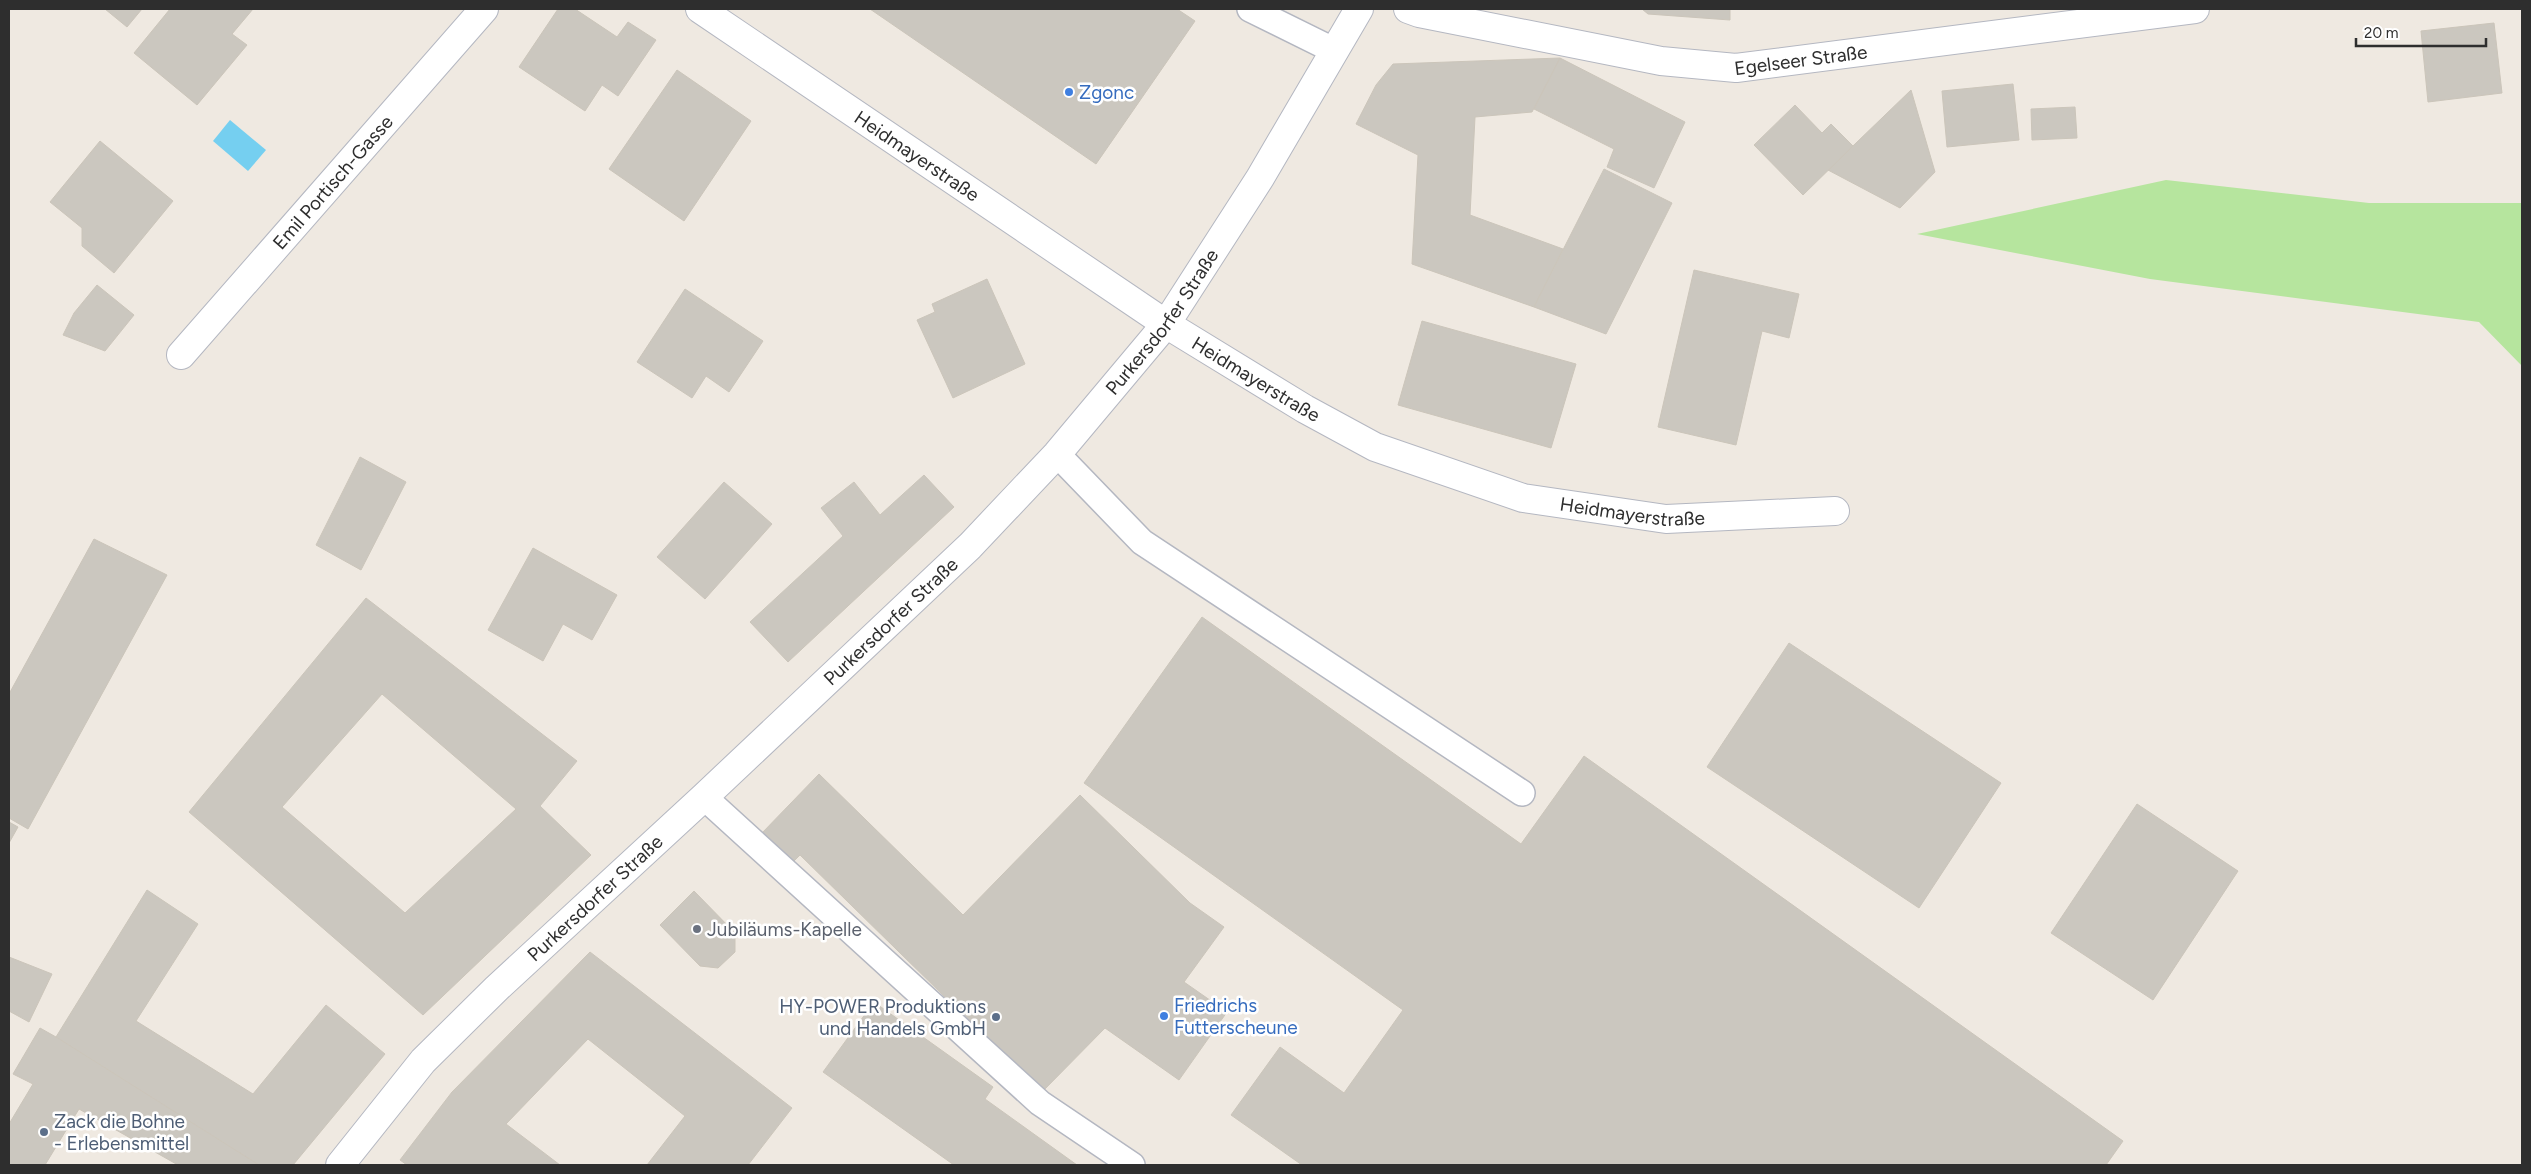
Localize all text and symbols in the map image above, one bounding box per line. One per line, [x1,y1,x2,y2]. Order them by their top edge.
scale bar [2356,15,2486,47]
text: 20 m [2364,24,2398,42]
street label: Egelseer Straße [1733,40,1869,80]
place label: Zgonc [1079,81,1134,104]
marker: Zgonc [1063,86,1075,98]
street label: Heidmayerstraße [850,106,984,207]
street label: Emil Portisch-Gasse [268,111,398,254]
street label: Purkersdorfer Straße [1101,245,1223,400]
street label: Heidmayerstraße [1188,332,1324,427]
street label: Heidmayerstraße [1558,493,1705,531]
street label: Purkersdorfer Straße [819,553,963,690]
street label: Purkersdorfer Straße [523,830,667,966]
place label: Jubiläums-Kapelle [707,918,862,941]
marker: Jubiläums-Kapelle [691,923,703,935]
place label: Friedrichs Futterscheune [1174,994,1298,1039]
place label: HY-POWER Produktions und Handels GmbH [779,995,986,1040]
marker: Friedrichs Futterscheune [1158,1010,1170,1022]
marker: HY-POWER Produktions und Handels GmbH [990,1011,1002,1023]
place label: Zack die Bohne - Erlebensmittel [54,1110,189,1155]
marker: Zack die Bohne - Erlebensmittel [38,1126,50,1138]

